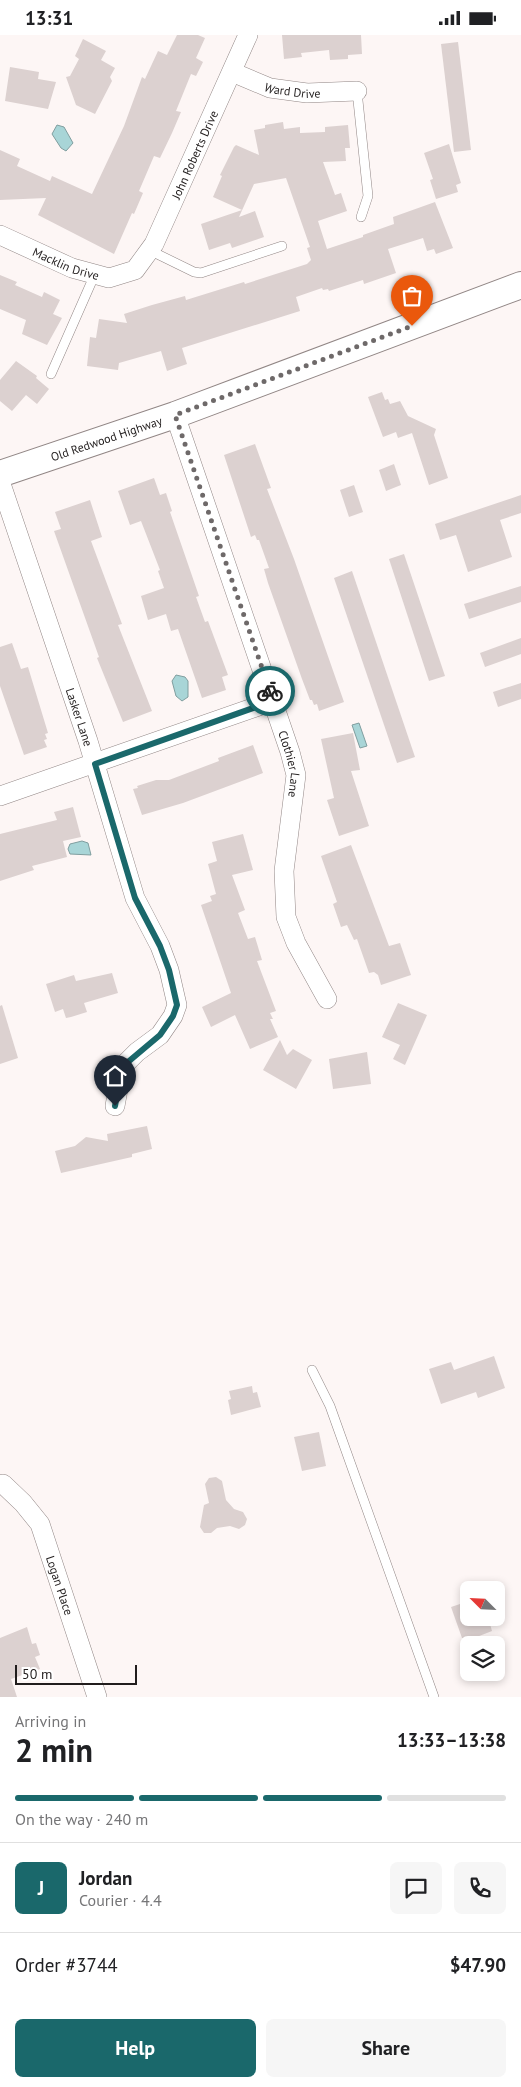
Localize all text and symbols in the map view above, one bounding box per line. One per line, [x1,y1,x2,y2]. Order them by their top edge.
text: 13:31 [25,6,73,30]
street label: Ward Drive [262,79,321,101]
street label: John Roberts Drive [167,108,221,202]
street label: Macklin Drive [30,244,101,283]
pin [391,275,433,326]
icon: bag [398,282,426,310]
street label: Old Redwood Highway [49,412,164,464]
courier [245,666,295,716]
icon: bike [256,677,284,705]
street label: Lasker Lane [63,686,97,748]
street label: Clothier Lane [276,728,304,798]
pin [94,1055,136,1106]
icon: home [101,1062,129,1090]
street label: Logan Place [43,1554,77,1617]
north arrow [460,1581,505,1626]
map controls [460,1581,505,1681]
button: layers [460,1636,505,1681]
scale bar [15,1662,138,1685]
text: 50 m [22,1665,52,1683]
text: Arriving in [15,1711,86,1731]
text: 13:33–13:38 [397,1728,506,1752]
text: 2 min [15,1729,93,1771]
text: On the way · 240 m [15,1809,148,1829]
button: chat [390,1862,442,1914]
button: phone [454,1862,506,1914]
text: Jordan [79,1866,132,1890]
text: J [38,1876,44,1900]
text: Courier · 4.4 [79,1890,162,1910]
text: Order #3744 [15,1953,118,1977]
text: $47.90 [450,1953,506,1977]
button: Help [15,2019,256,2077]
button: Share [266,2019,506,2077]

